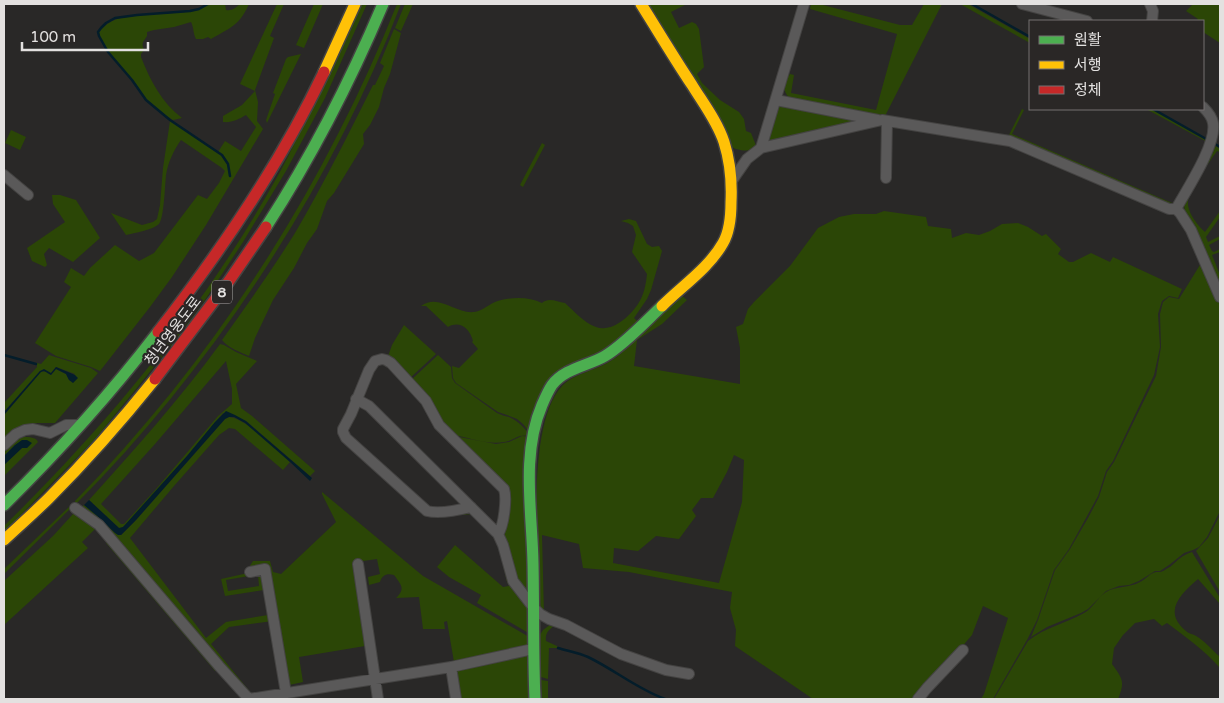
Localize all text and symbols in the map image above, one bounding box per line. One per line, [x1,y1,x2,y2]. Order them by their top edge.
scale bar [22,20,149,52]
legend [1029,20,1204,110]
text: 100 m [30,28,76,46]
text: 원활 [1074,31,1102,49]
text: 서행 [1074,56,1102,74]
text: 정체 [1074,81,1102,99]
road number: 8 [212,280,232,304]
street label: 청년영웅도로 [141,293,205,369]

